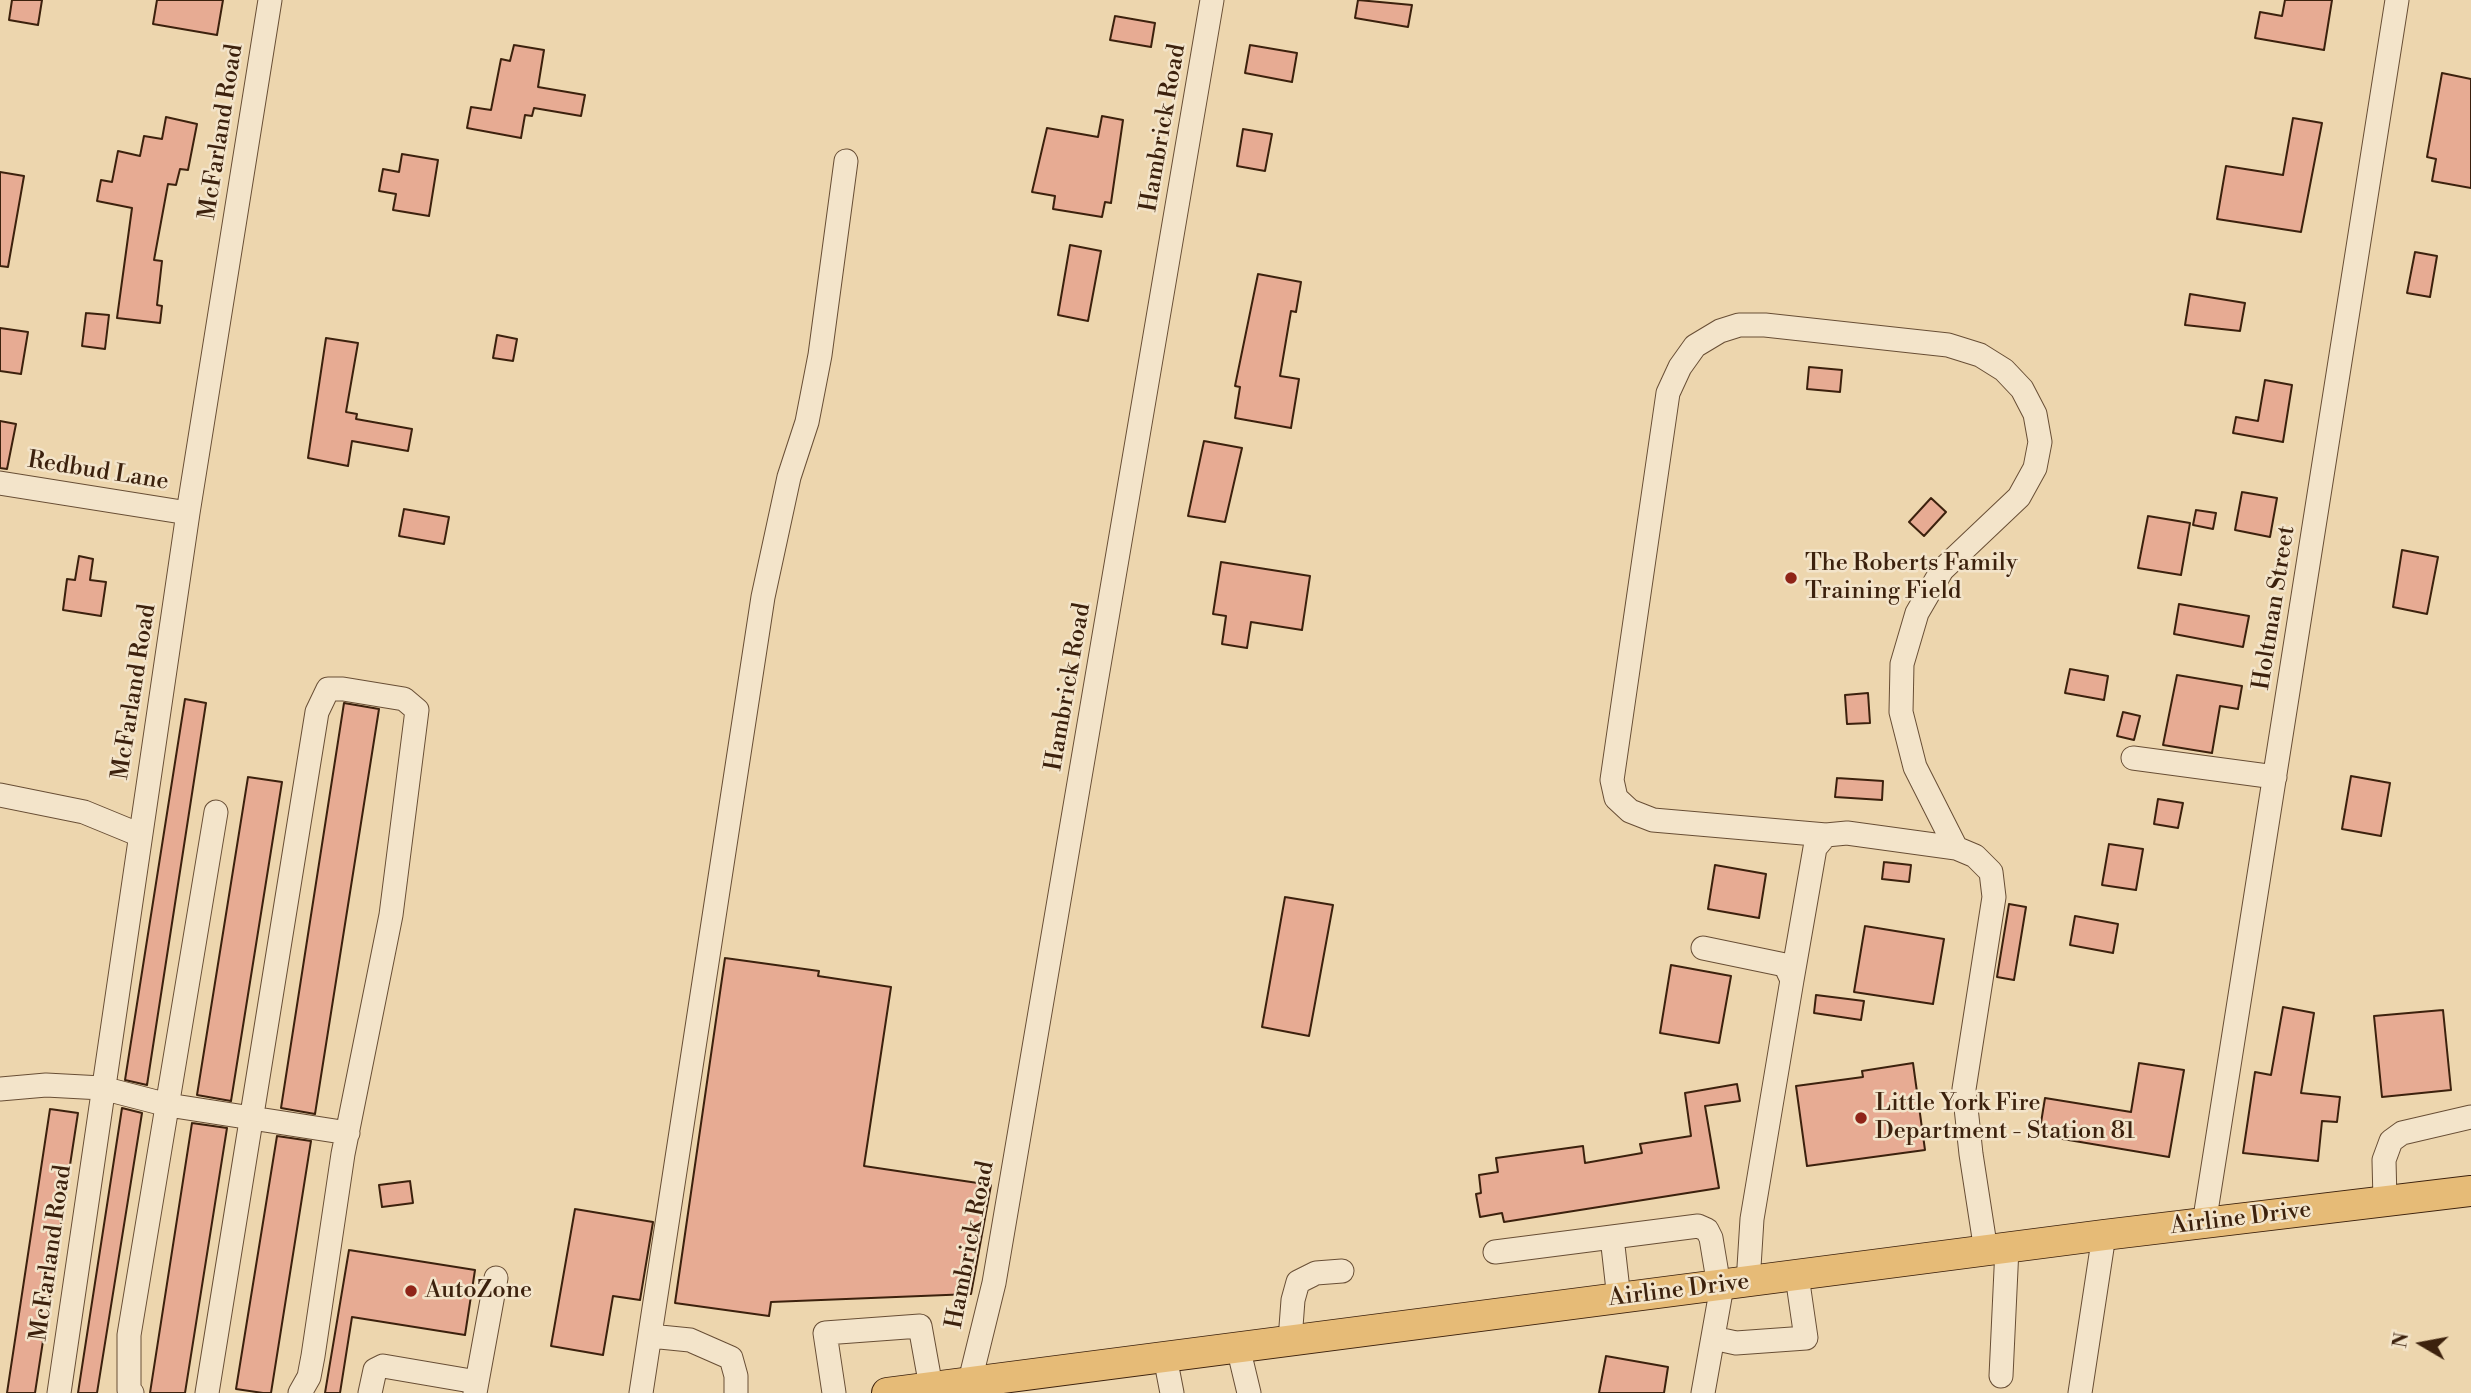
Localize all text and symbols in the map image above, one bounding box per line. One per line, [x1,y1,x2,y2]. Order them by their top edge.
street label: McFarland Road [194,42,250,222]
street label: Hambrick Road [1135,42,1193,214]
street label: Redbud Lane [25,447,171,497]
street label: Holtman Street [2248,524,2302,692]
place label: The Roberts Family Training Field [1805,550,2018,606]
marker: The Roberts Family Training Field [1783,570,1799,586]
street label: Hambrick Road [1040,601,1098,773]
street label: McFarland Road [107,602,163,782]
place label: Little York Fire Department - Station 81 [1875,1090,2135,1146]
marker: Little York Fire Department - Station 81 [1853,1110,1869,1126]
street label: Hambrick Road [941,1159,1001,1331]
street label: McFarland Road [25,1163,79,1343]
street label: Airline Drive [2169,1196,2313,1242]
street label: Airline Drive [1607,1268,1751,1314]
place label: AutoZone [425,1277,532,1305]
marker: AutoZone [403,1283,419,1299]
north arrow [2387,1309,2457,1379]
text: N [2388,1331,2414,1350]

